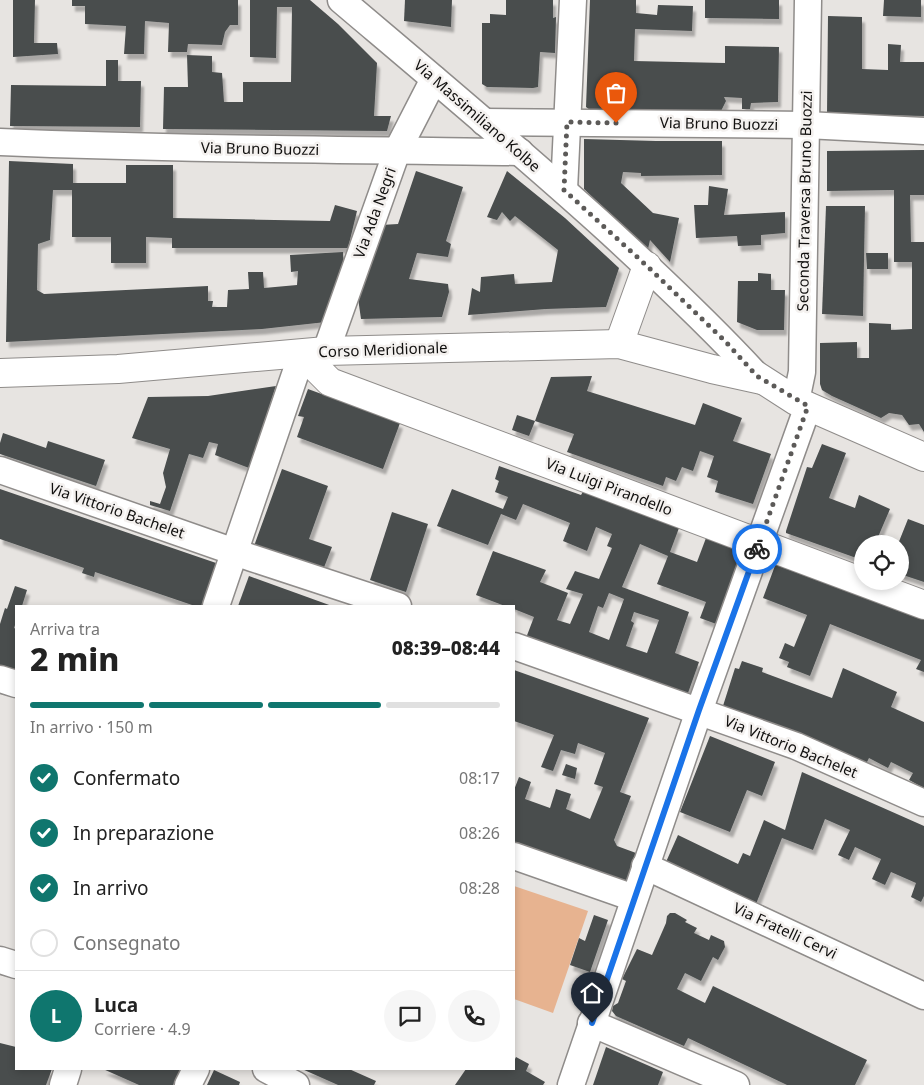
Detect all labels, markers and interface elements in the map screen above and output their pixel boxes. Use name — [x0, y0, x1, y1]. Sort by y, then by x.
street label: Via Massimiliano Kolbe — [410, 55, 545, 176]
pin — [595, 72, 637, 123]
icon: bag — [602, 79, 630, 107]
street label: Seconda Traversa Bruno Buozzi — [792, 90, 816, 312]
street label: Via Bruno Buozzi — [660, 112, 778, 134]
street label: Via Bruno Buozzi — [201, 137, 319, 159]
street label: Via Ada Negri — [348, 164, 400, 261]
street label: Corso Meridionale — [318, 337, 448, 361]
street label: Via Luigi Pirandello — [543, 453, 676, 519]
street label: Via Vittorio Bachelet — [47, 478, 188, 543]
courier — [732, 524, 782, 574]
icon: bike — [743, 535, 771, 563]
map controls — [854, 535, 909, 590]
button: locate — [854, 535, 909, 590]
text: Arriva tra — [30, 618, 100, 640]
text: 08:39–08:44 — [392, 635, 500, 661]
text: 2 min — [30, 637, 119, 680]
street label: Via Vittorio Bachelet — [722, 710, 861, 782]
text: In arrivo · 150 m — [30, 716, 153, 738]
icon: check — [30, 764, 58, 792]
text: Confermato — [73, 765, 180, 791]
text: 08:17 — [459, 767, 500, 789]
icon: check — [30, 819, 58, 847]
text: In preparazione — [73, 820, 214, 846]
text: 08:26 — [459, 822, 500, 844]
icon: check — [30, 874, 58, 902]
text: In arrivo — [73, 875, 149, 901]
text: 08:28 — [459, 877, 500, 899]
street label: Via Fratelli Cervi — [730, 897, 841, 963]
text: Consegnato — [73, 930, 181, 956]
pin — [571, 972, 613, 1023]
icon: home — [578, 979, 606, 1007]
button: chat — [384, 990, 436, 1042]
button: phone — [448, 990, 500, 1042]
text: Luca — [94, 992, 138, 1018]
text: L — [51, 1003, 61, 1029]
text: Corriere · 4.9 — [94, 1018, 191, 1040]

